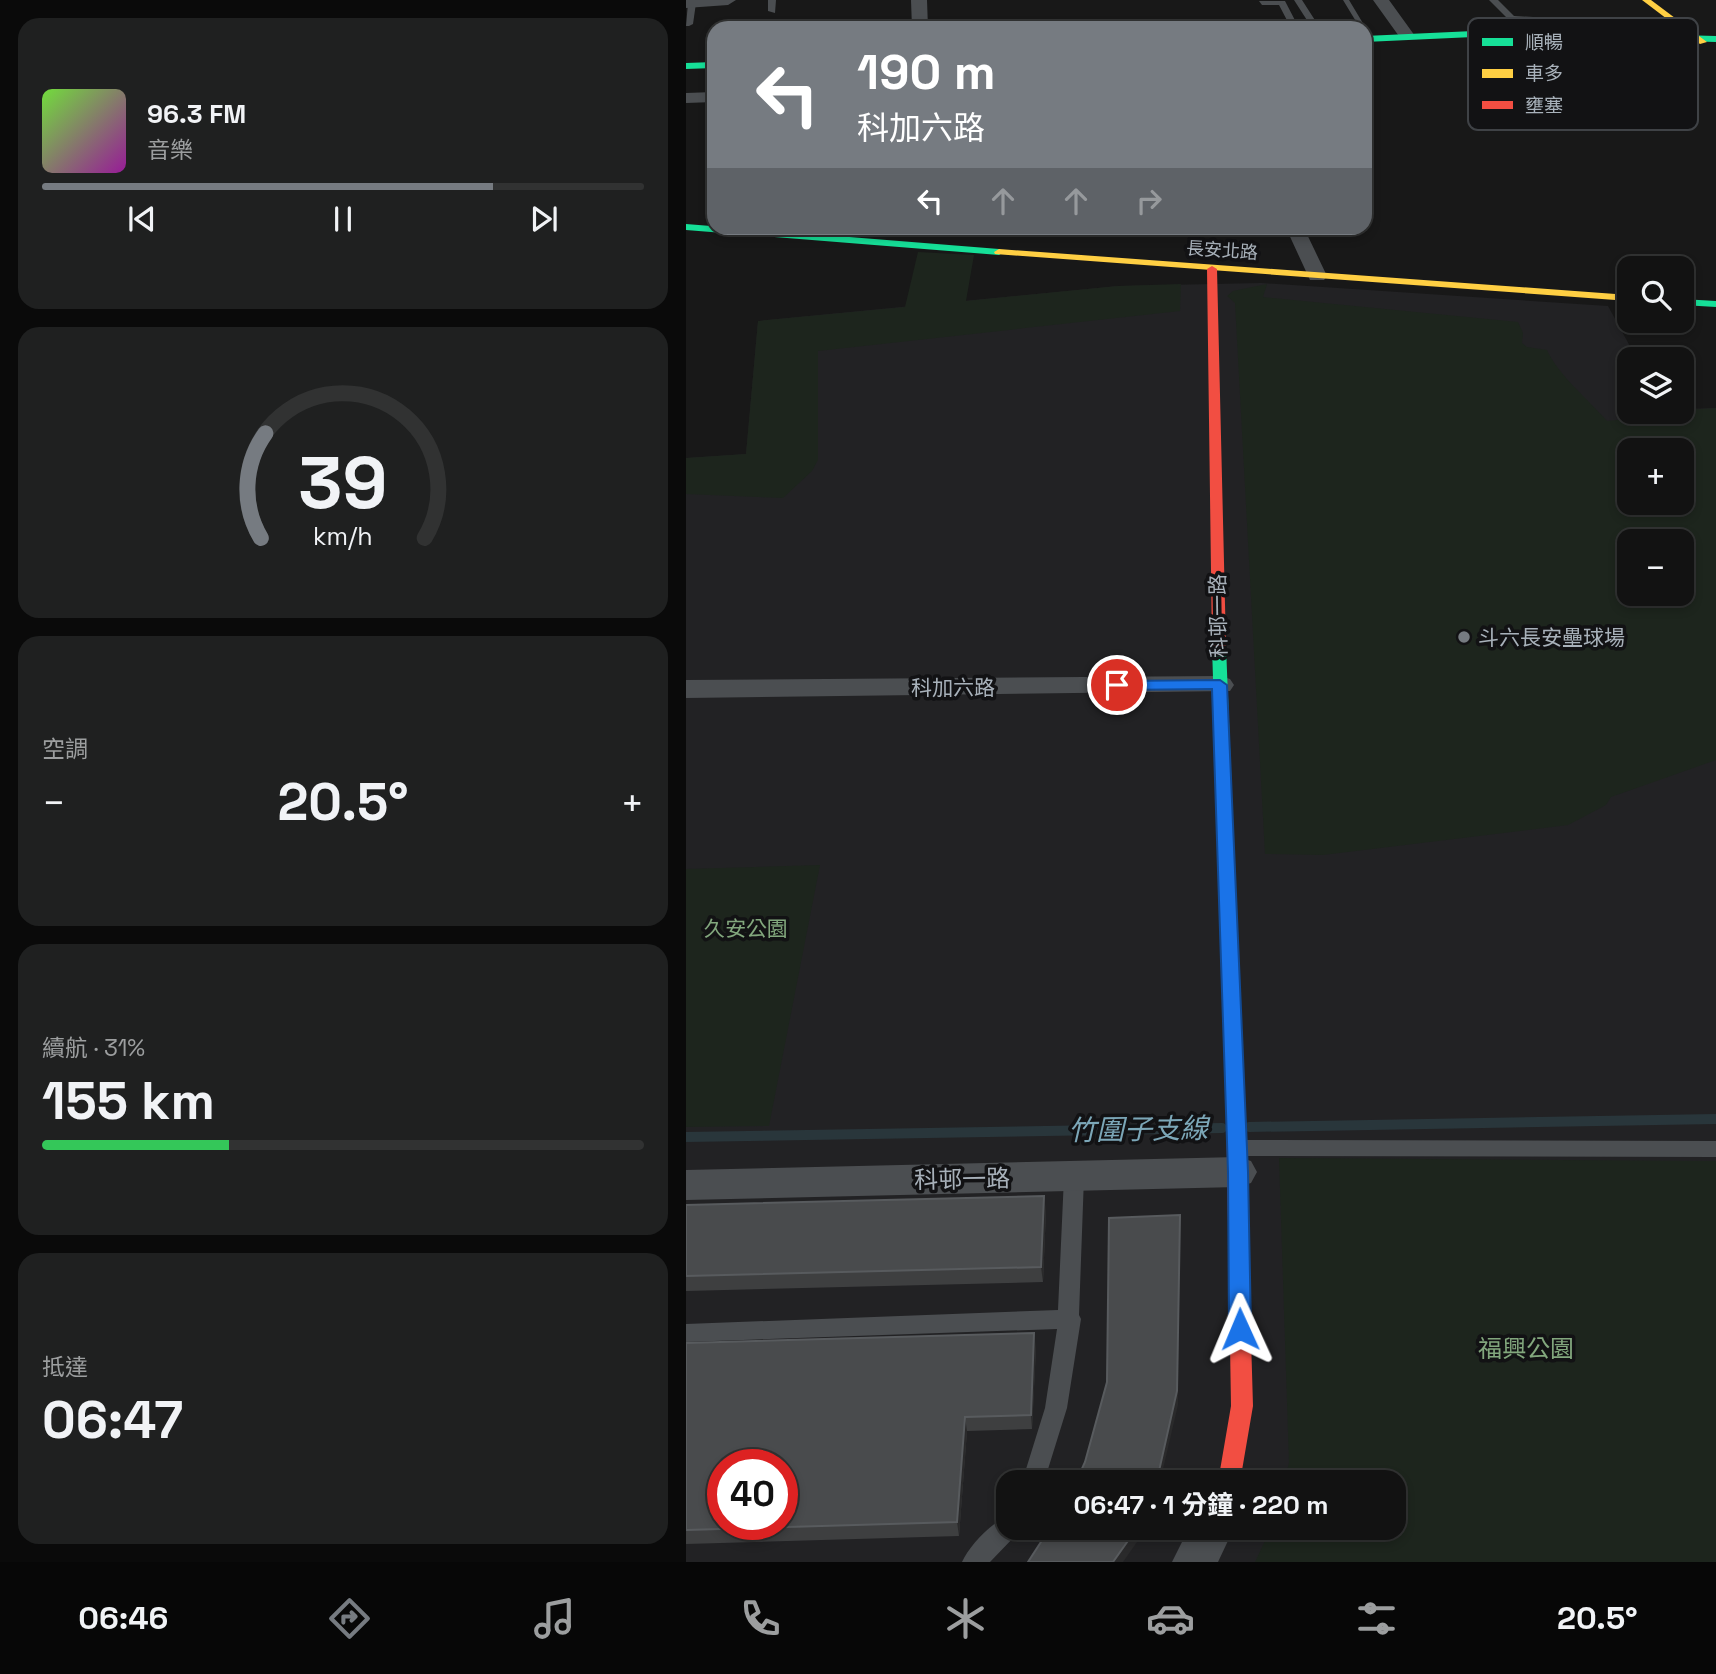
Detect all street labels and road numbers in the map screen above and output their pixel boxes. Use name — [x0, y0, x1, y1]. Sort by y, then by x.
street label: 長安北路 — [1185, 236, 1259, 264]
street label: 科邨一路 — [1204, 574, 1232, 658]
street label: 科加六路 — [911, 674, 995, 701]
street label: 科邨一路 — [914, 1163, 1010, 1195]

